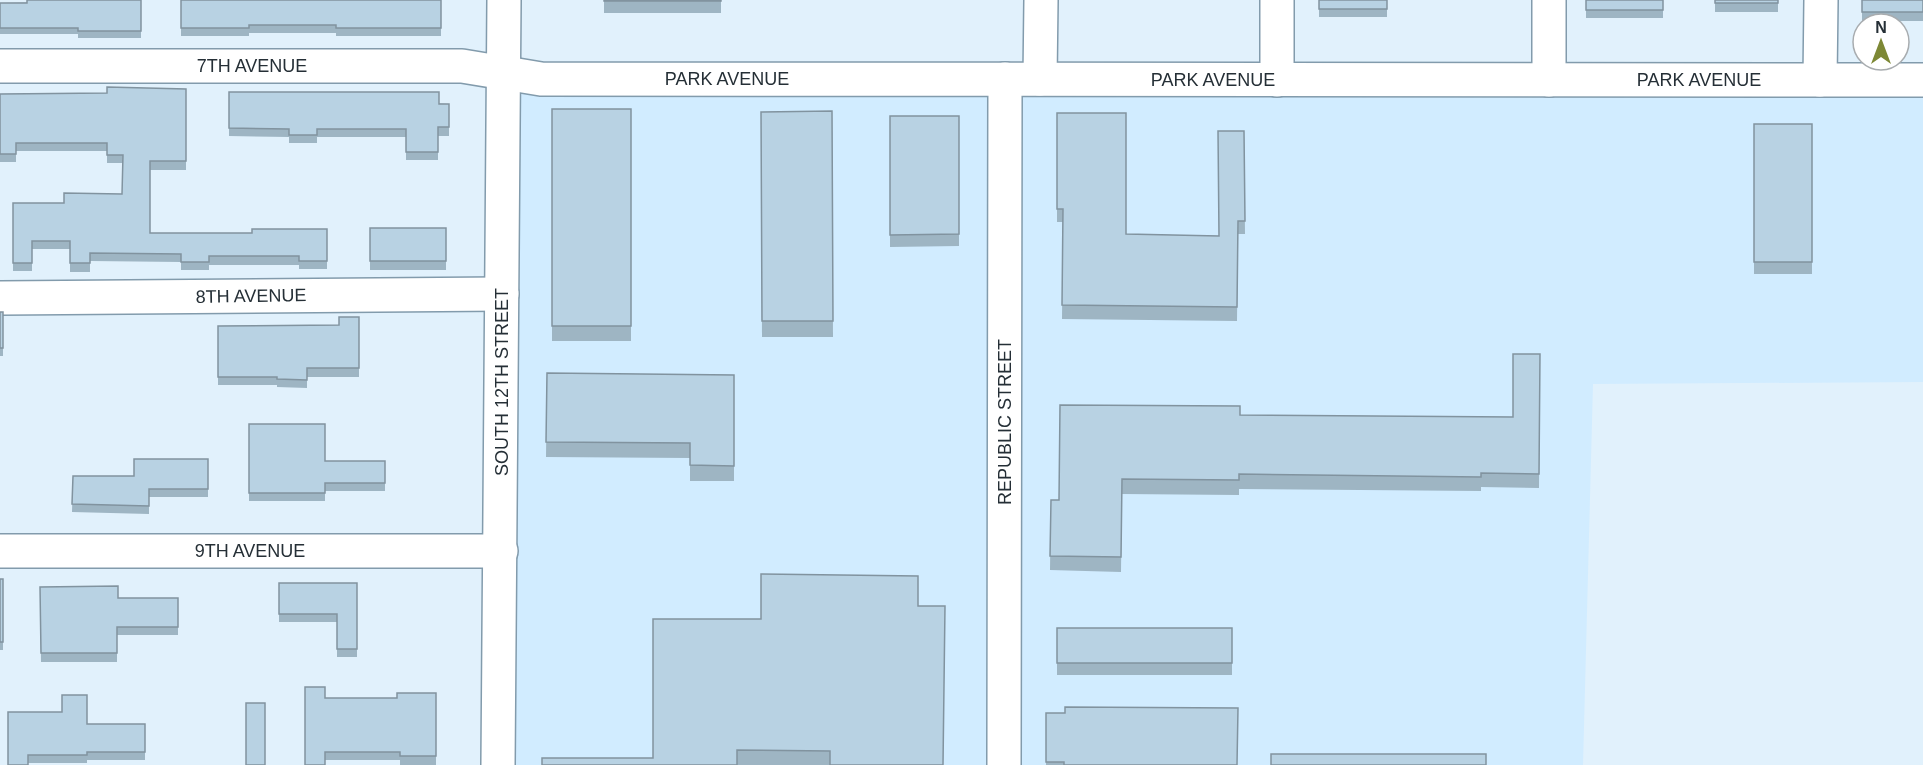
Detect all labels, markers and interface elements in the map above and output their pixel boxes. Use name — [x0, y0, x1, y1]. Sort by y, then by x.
north arrow — [1851, 12, 1911, 72]
text: N — [1875, 19, 1887, 36]
street label: 7TH AVENUE — [197, 56, 307, 76]
street label: PARK AVENUE — [665, 69, 789, 89]
street label: PARK AVENUE — [1151, 70, 1275, 90]
street label: PARK AVENUE — [1637, 70, 1761, 90]
street label: 8TH AVENUE — [195, 285, 307, 307]
street label: SOUTH 12TH STREET — [492, 288, 512, 476]
street label: REPUBLIC STREET — [995, 339, 1015, 505]
street label: 9TH AVENUE — [195, 541, 305, 561]

